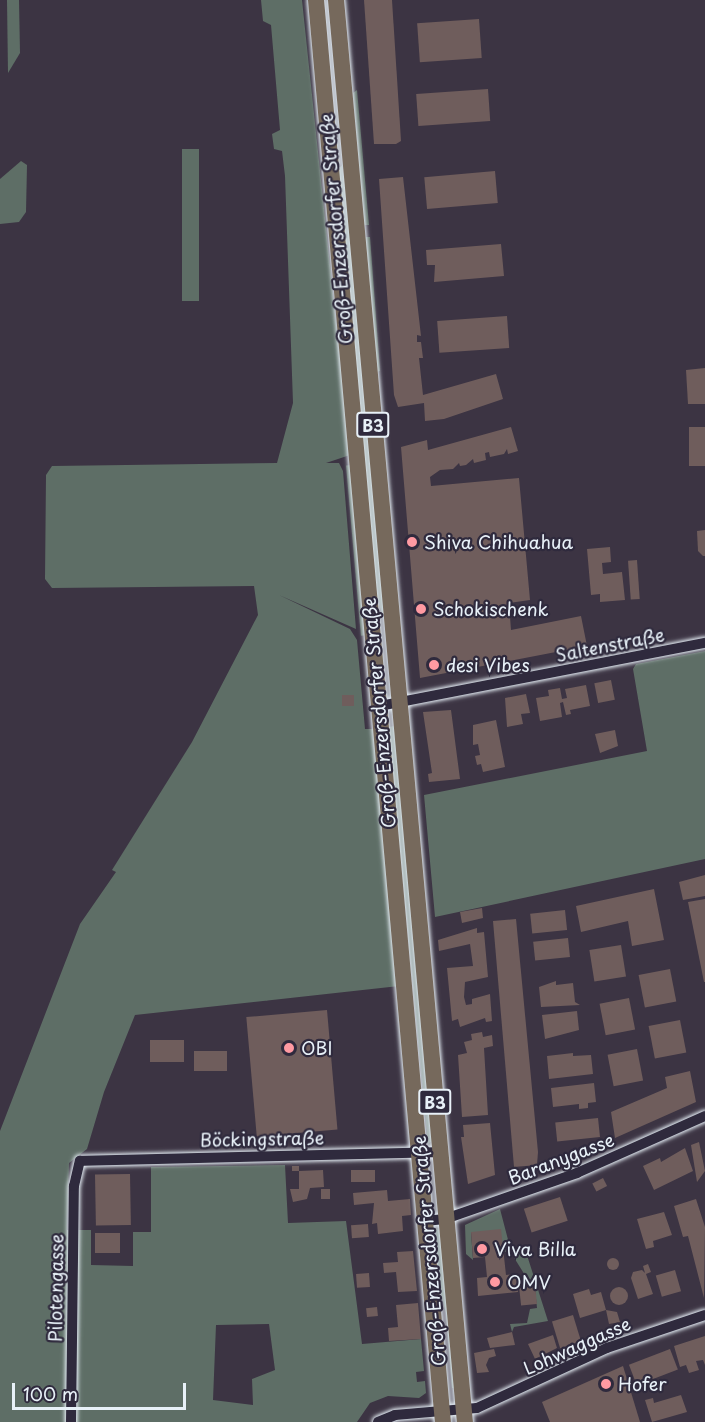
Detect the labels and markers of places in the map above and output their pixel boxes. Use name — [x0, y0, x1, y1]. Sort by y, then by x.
place label: Shiva Chihuahua — [424, 531, 572, 553]
marker: Shiva Chihuahua — [405, 535, 419, 549]
place label: Schokischenk — [433, 598, 549, 620]
marker: Schokischenk — [414, 602, 428, 616]
place label: desi Vibes — [446, 654, 530, 676]
marker: desi Vibes — [427, 658, 441, 672]
place label: OBI — [301, 1037, 332, 1059]
marker: OBI — [282, 1041, 296, 1055]
place label: Viva Billa — [494, 1238, 576, 1260]
marker: Viva Billa — [475, 1242, 489, 1256]
place label: OMV — [507, 1271, 551, 1293]
marker: OMV — [488, 1275, 502, 1289]
place label: Hofer — [618, 1373, 667, 1395]
marker: Hofer — [599, 1377, 613, 1391]

